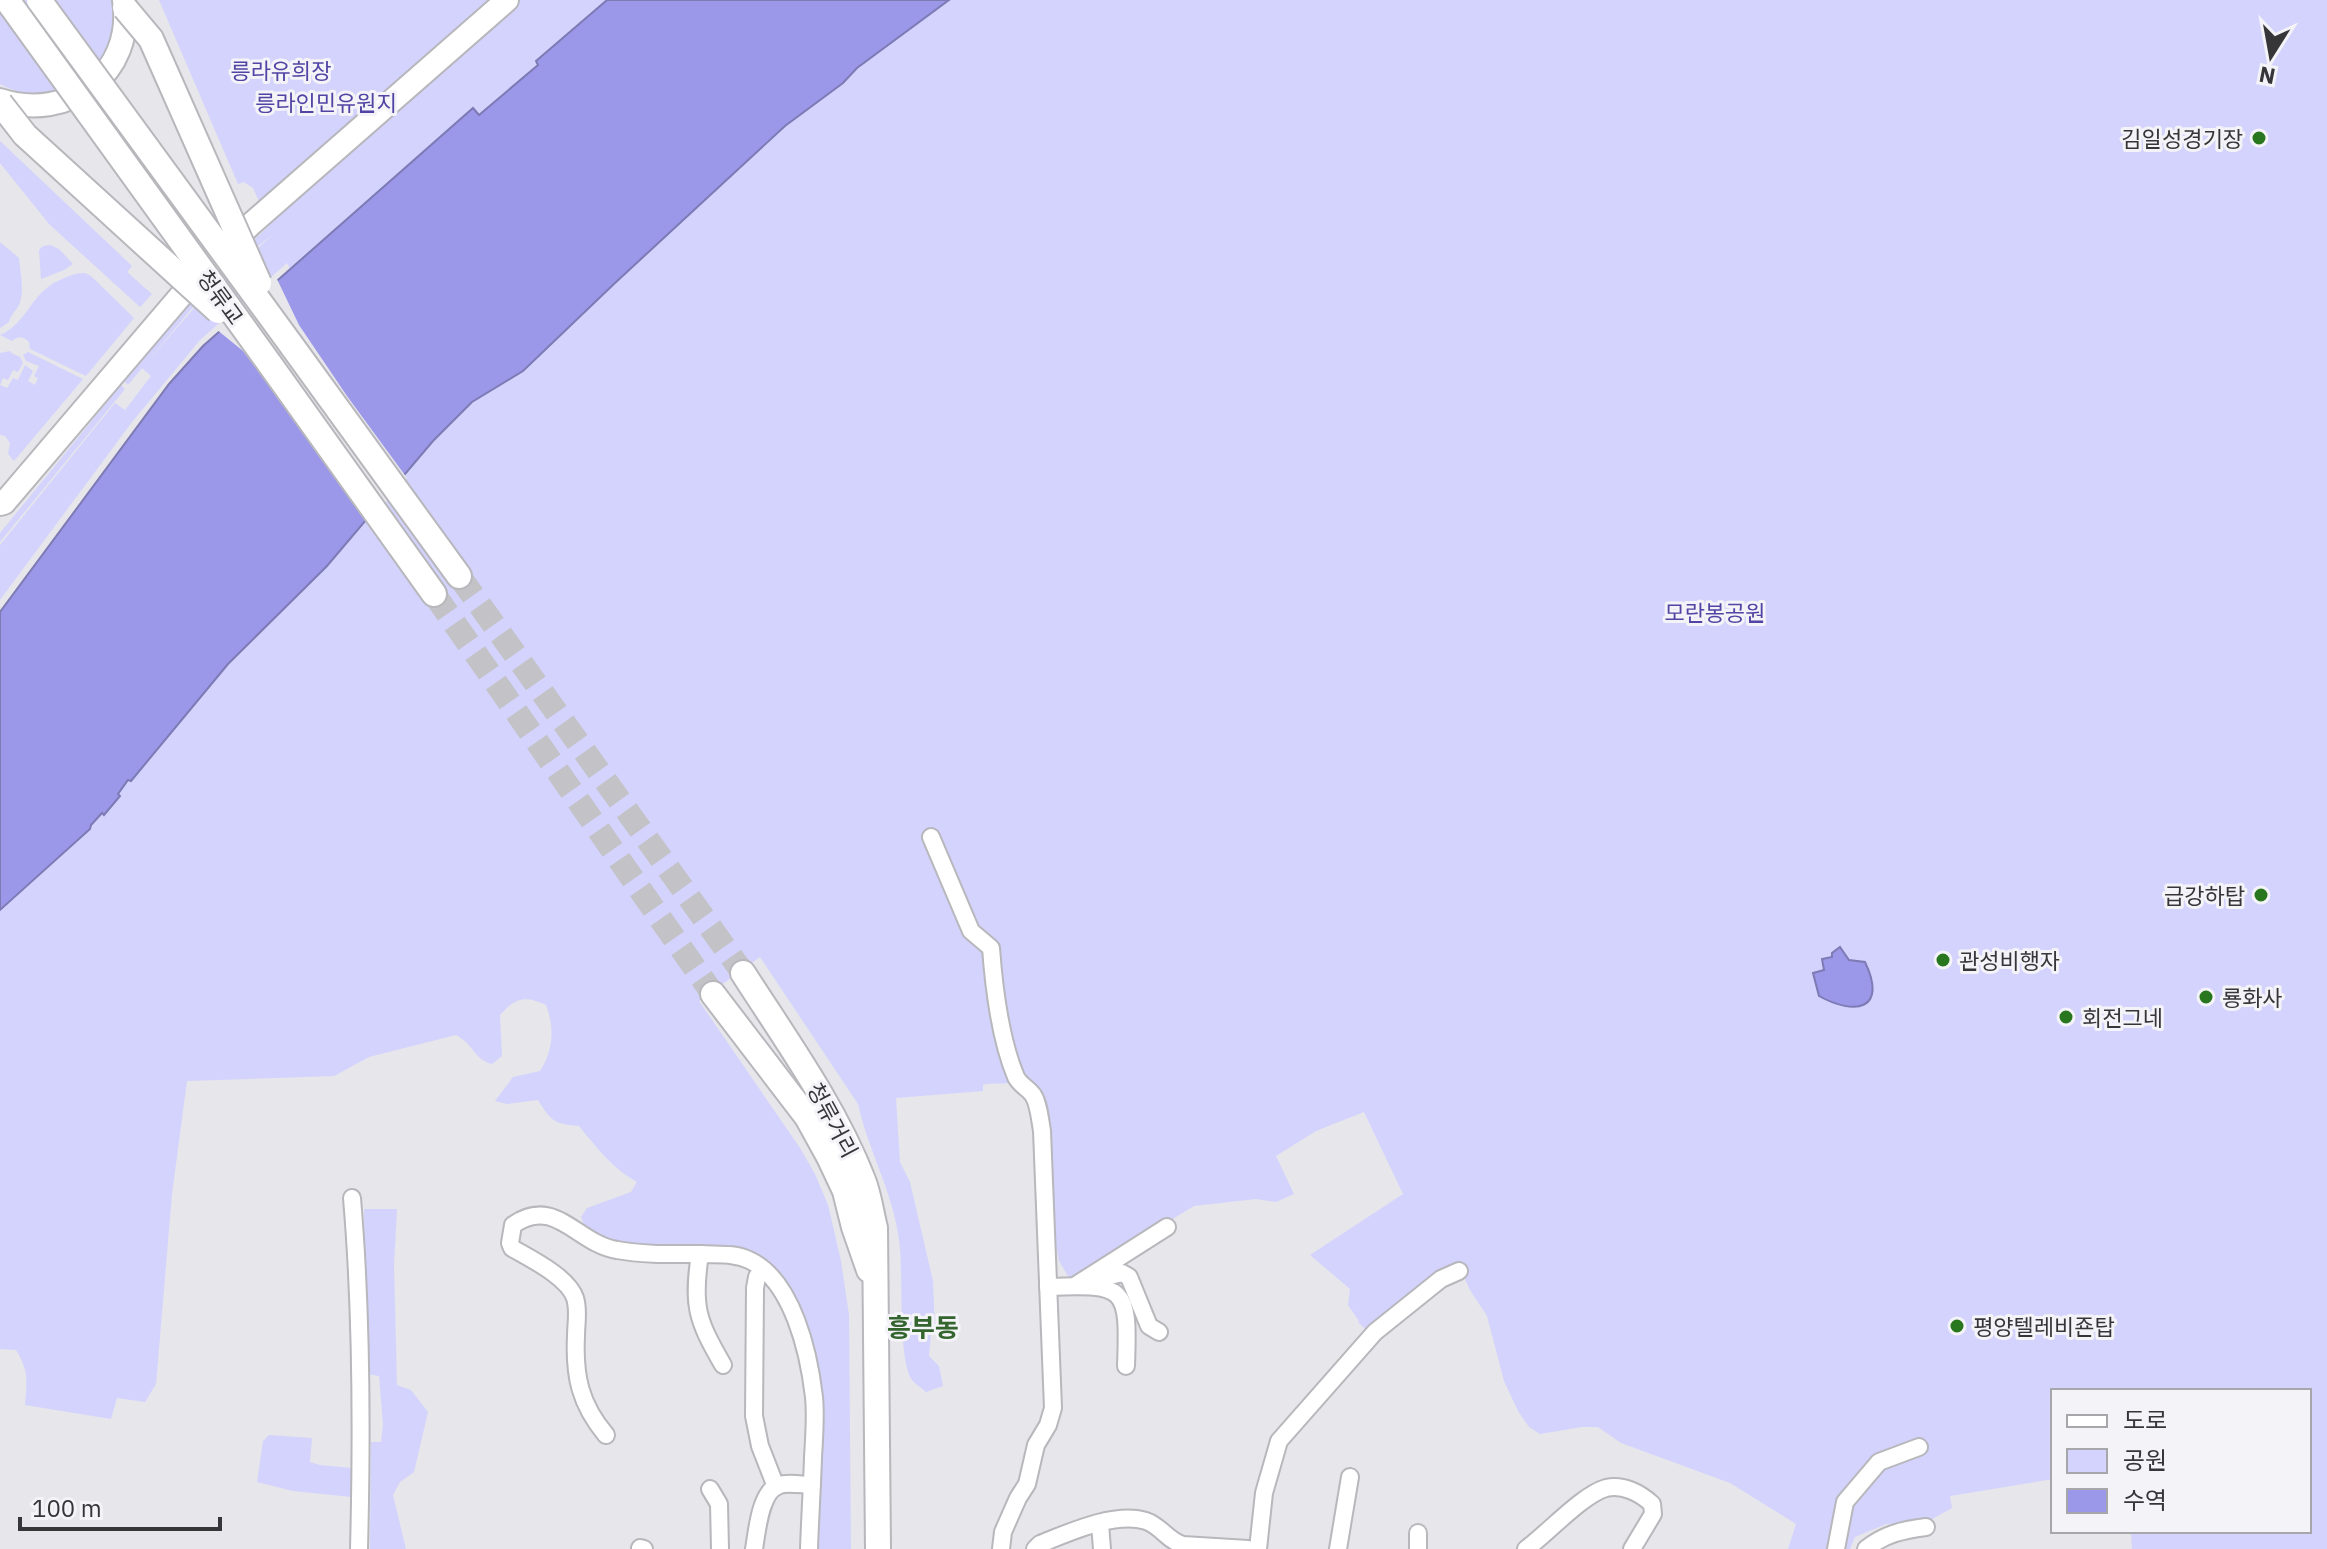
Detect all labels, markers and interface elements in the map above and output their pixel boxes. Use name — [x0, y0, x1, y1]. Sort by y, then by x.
north arrow — [2231, 16, 2311, 96]
park label: 릉라유희장 — [230, 56, 332, 85]
text: N — [2256, 60, 2278, 92]
park label: 릉라인민유원지 — [255, 88, 397, 117]
place label: 김일성경기장 — [2122, 124, 2243, 153]
marker: 김일성경기장 — [2250, 129, 2268, 147]
street label: 청류교 — [191, 264, 251, 330]
park label: 모란봉공원 — [1664, 598, 1766, 627]
place label: 급강하탑 — [2164, 881, 2245, 910]
marker: 급강하탑 — [2252, 886, 2270, 904]
place label: 관성비행자 — [1959, 946, 2060, 975]
marker: 관성비행자 — [1934, 951, 1952, 969]
place label: 룡화사 — [2222, 983, 2283, 1012]
marker: 룡화사 — [2197, 988, 2215, 1006]
place label: 회전그네 — [2082, 1003, 2163, 1032]
marker: 회전그네 — [2057, 1008, 2075, 1026]
street label: 청류거리 — [801, 1077, 865, 1163]
district label: 흥부동 — [887, 1310, 959, 1344]
place label: 평양텔레비죤탑 — [1973, 1312, 2115, 1341]
marker: 평양텔레비죤탑 — [1948, 1317, 1966, 1335]
legend — [2051, 1389, 2311, 1533]
text: 도로 — [2123, 1404, 2167, 1436]
text: 공원 — [2123, 1444, 2167, 1476]
scale bar — [20, 1481, 220, 1531]
text: 수역 — [2123, 1484, 2167, 1516]
text: 100 m — [32, 1492, 102, 1524]

